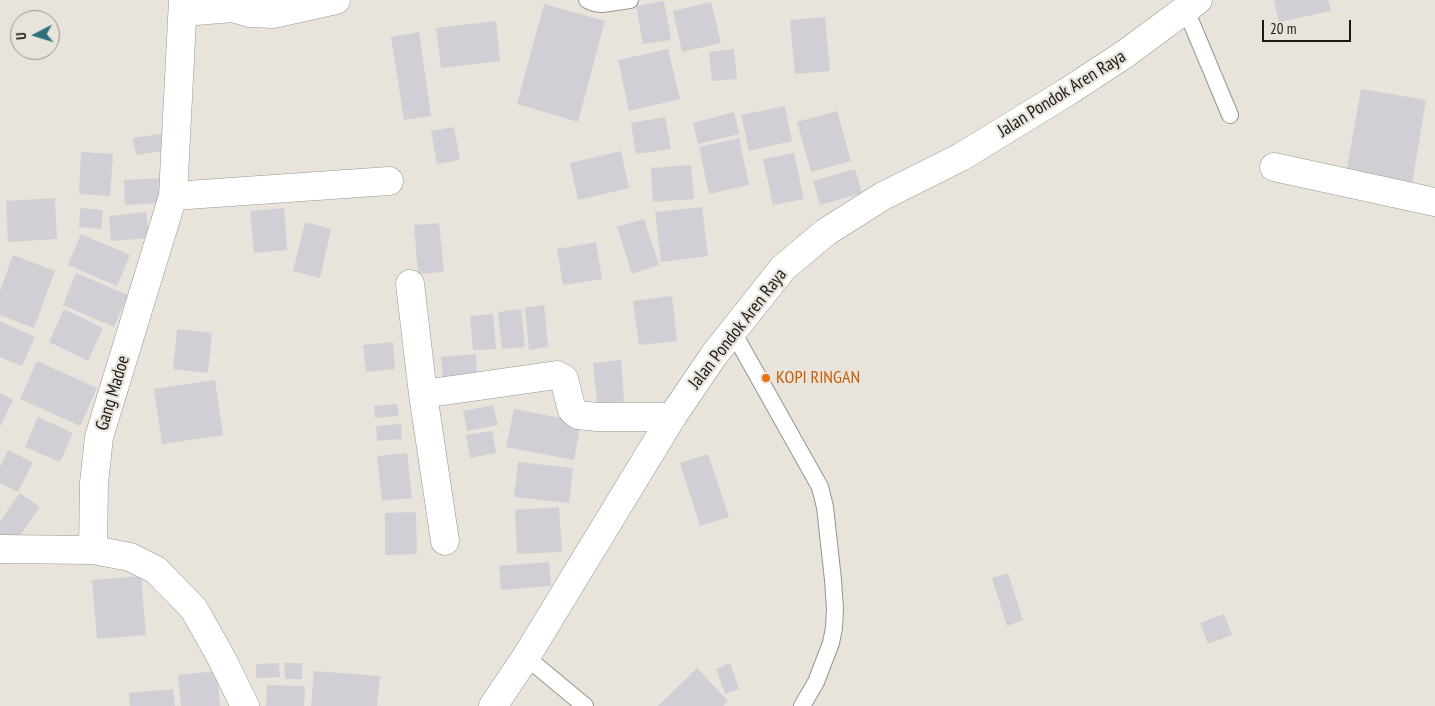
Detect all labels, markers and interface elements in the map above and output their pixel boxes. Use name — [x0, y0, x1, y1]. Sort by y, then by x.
north arrow — [10, 10, 60, 60]
scale bar — [1265, 10, 1354, 42]
text: 20 m — [1270, 19, 1296, 38]
text: U — [12, 32, 30, 41]
street label: Jalan Pondok Aren Raya — [994, 46, 1130, 142]
street label: Jalan Pondok Aren Raya — [684, 265, 792, 393]
street label: Gang Madoe — [91, 353, 135, 433]
place label: KOPI RINGAN — [776, 367, 860, 389]
marker: KOPI RINGAN — [760, 372, 772, 384]

